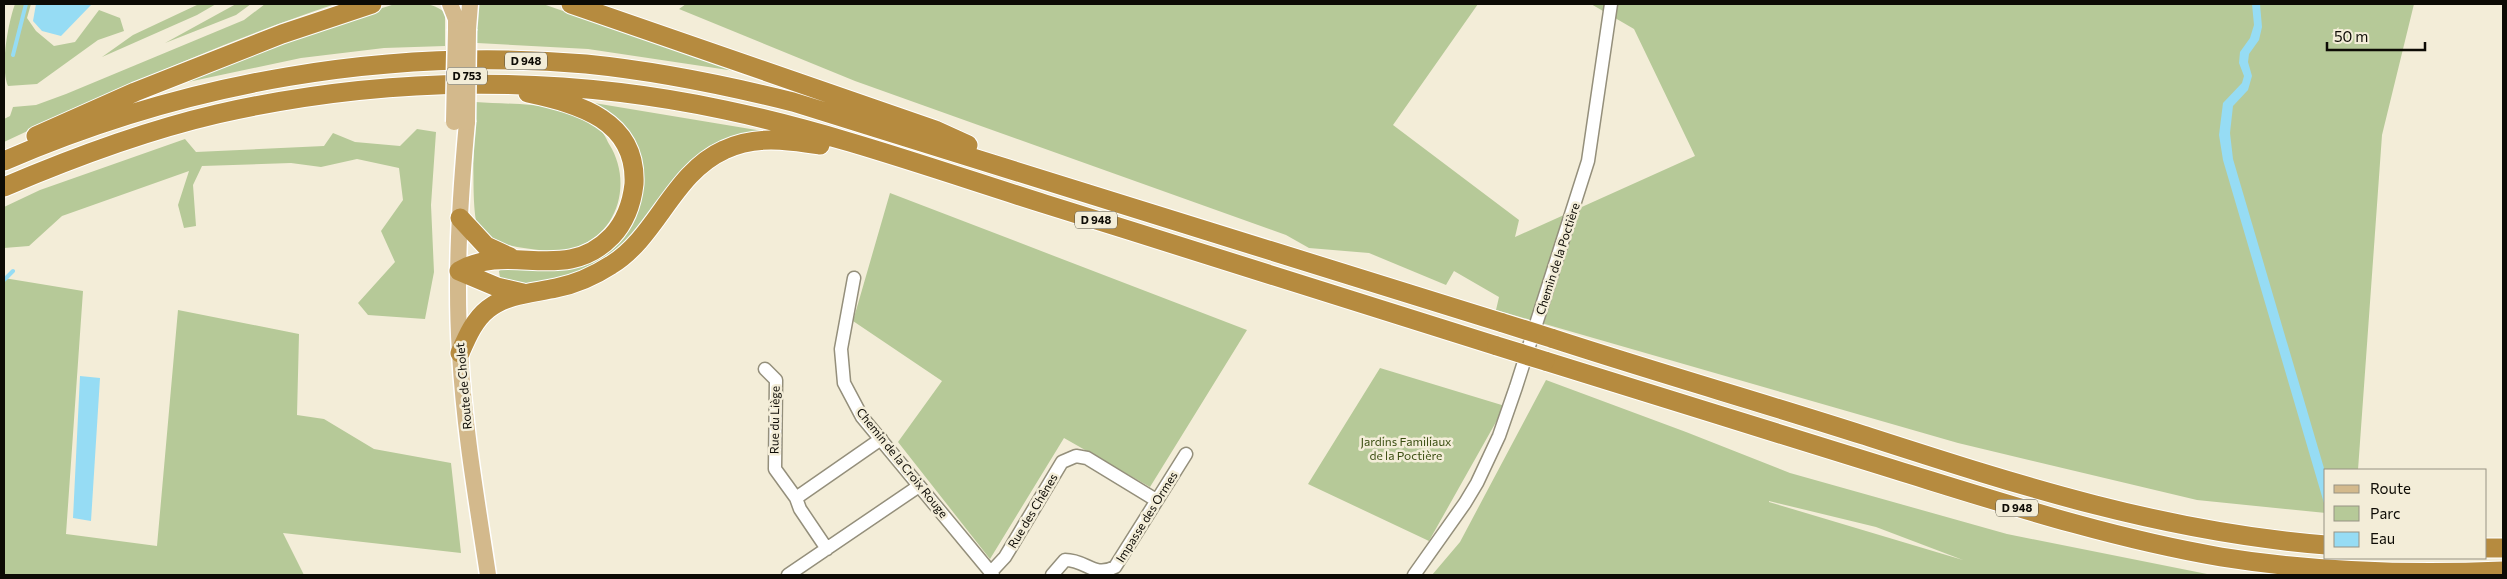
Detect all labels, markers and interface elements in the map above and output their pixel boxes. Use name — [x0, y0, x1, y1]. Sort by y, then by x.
scale bar — [2327, 20, 2424, 52]
text: 50 m — [2334, 27, 2368, 45]
road number: D 948 — [505, 52, 547, 70]
road number: D 753 — [447, 68, 487, 84]
street label: Chemin de la Poctière — [1532, 201, 1582, 316]
road number: D 948 — [1075, 212, 1117, 228]
street label: Route de Cholet — [452, 342, 474, 430]
street label: Rue du Liège — [766, 386, 782, 454]
street label: Chemin de la Croix Rouge — [854, 405, 951, 520]
park label: Jardins Familiaux de la Poctière — [1361, 434, 1452, 462]
street label: Impasse des Ormes — [1112, 468, 1180, 565]
legend — [2324, 469, 2487, 559]
street label: Rue des Chênes — [1004, 471, 1060, 550]
text: Route — [2370, 479, 2411, 497]
road number: D 948 — [1996, 499, 2038, 516]
text: Parc — [2370, 504, 2400, 522]
text: Eau — [2370, 529, 2395, 547]

